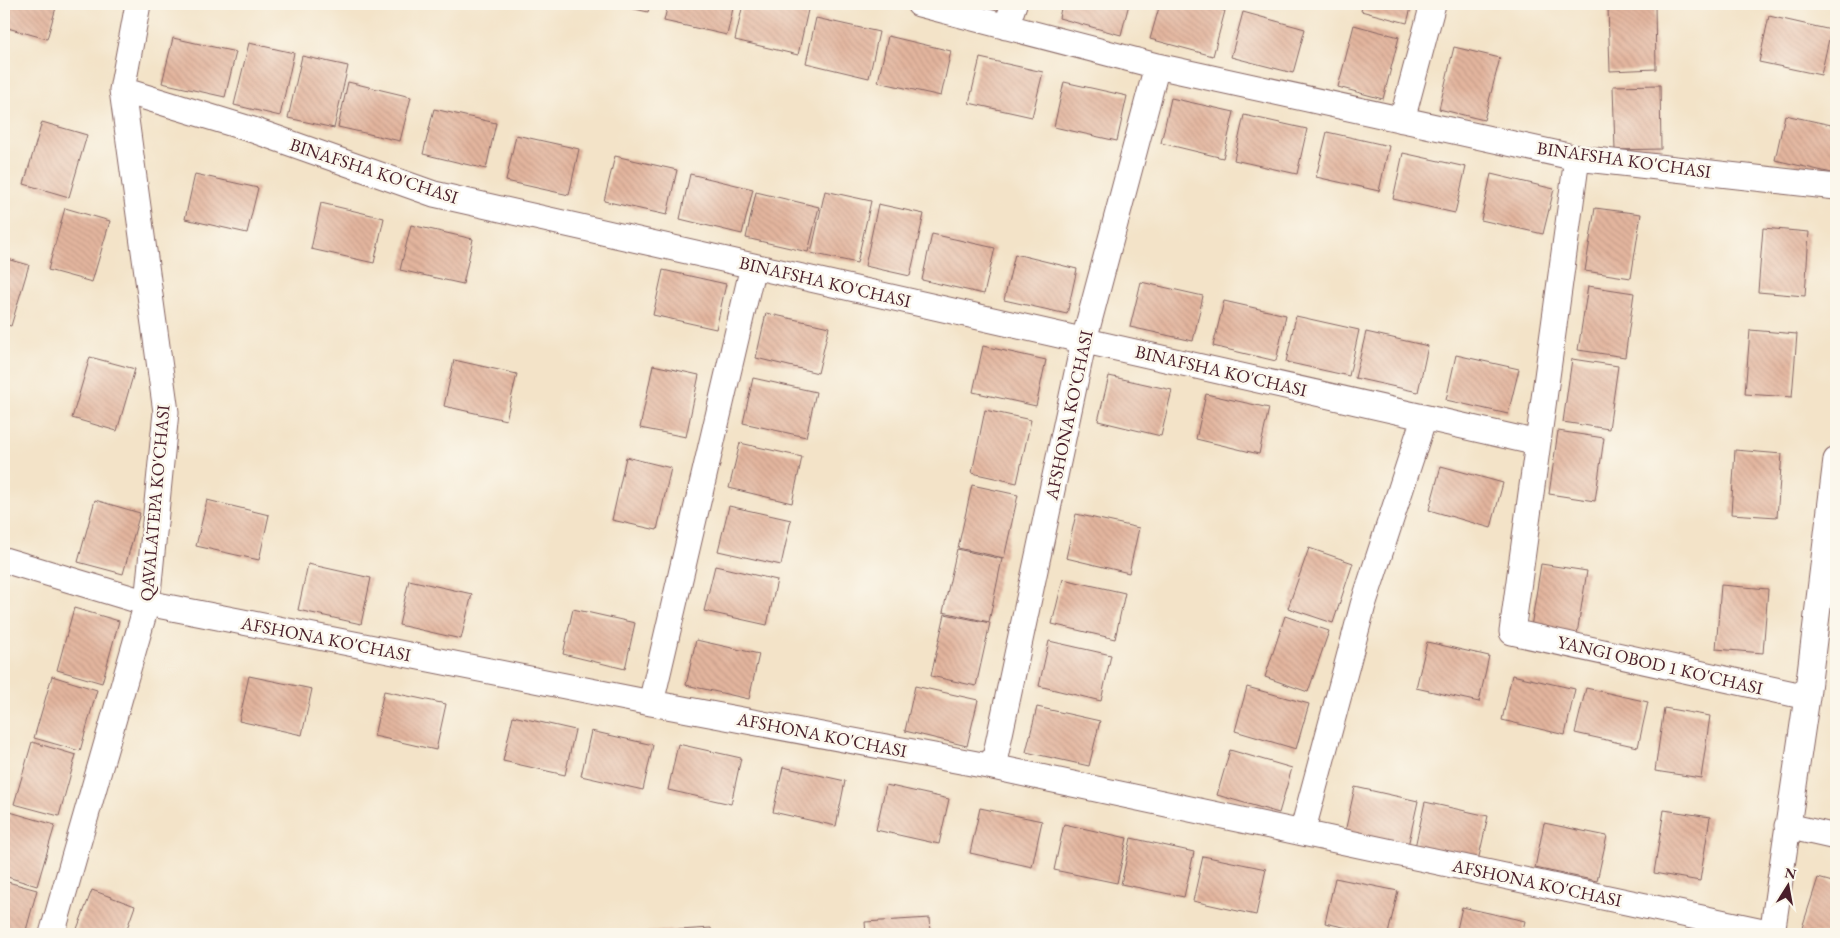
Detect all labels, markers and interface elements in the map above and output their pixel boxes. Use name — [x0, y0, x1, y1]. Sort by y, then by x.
street label: BINAFSHA KO'CHASI — [287, 132, 461, 209]
street label: BINAFSHA KO'CHASI — [1536, 136, 1713, 183]
street label: BINAFSHA KO'CHASI — [737, 251, 913, 312]
street label: AFSHONA KO'CHASI — [1039, 328, 1098, 503]
street label: BINAFSHA KO'CHASI — [1133, 340, 1309, 401]
street label: QAVALATEPA KO'CHASI — [134, 404, 175, 602]
street label: AFSHONA KO'CHASI — [238, 611, 413, 666]
street label: YANGI OBOD 1 KO'CHASI — [1555, 630, 1765, 699]
street label: AFSHONA KO'CHASI — [734, 707, 909, 762]
street label: AFSHONA KO'CHASI — [1449, 853, 1624, 912]
north arrow — [1762, 860, 1812, 910]
text: N — [1783, 863, 1798, 883]

